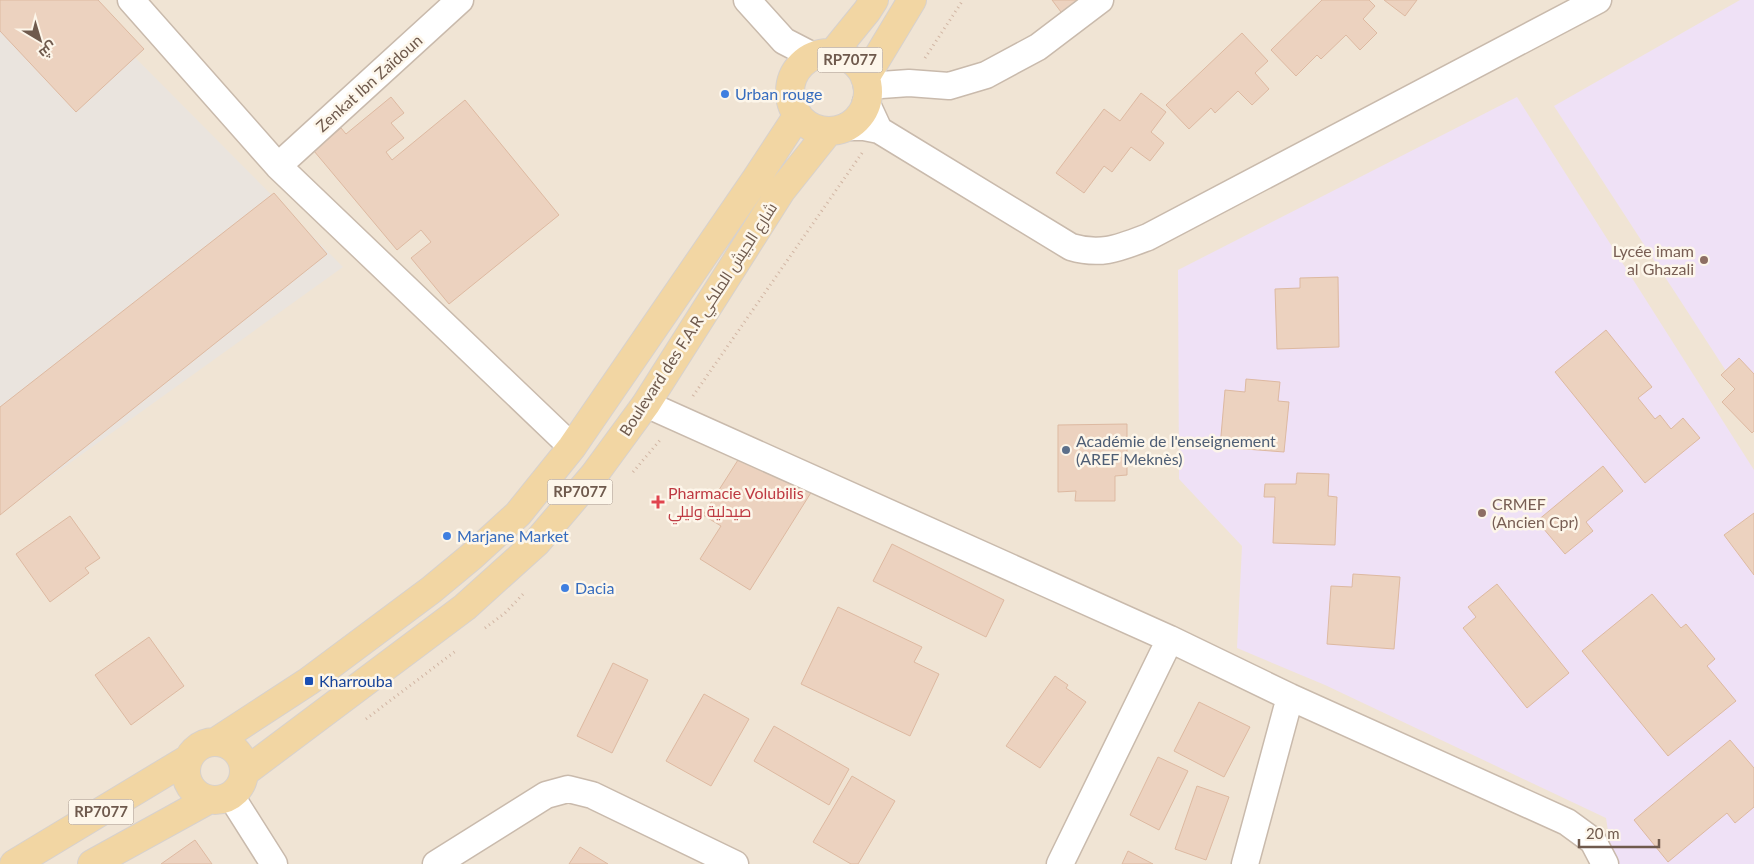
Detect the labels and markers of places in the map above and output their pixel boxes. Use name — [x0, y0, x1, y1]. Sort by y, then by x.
place label: Urban rouge — [735, 84, 822, 103]
marker: Urban rouge — [719, 88, 731, 100]
place label: Lycée imam al Ghazali — [1613, 241, 1694, 278]
marker: Lycée imam al Ghazali — [1698, 254, 1710, 266]
place label: Académie de l'enseignement (AREF Meknès) — [1076, 431, 1276, 468]
marker: Académie de l'enseignement (AREF Meknès) — [1060, 444, 1072, 456]
place label: Pharmacie Volubilis صيدلية وليلي — [668, 483, 804, 525]
place label: CRMEF (Ancien Cpr) — [1492, 494, 1578, 531]
marker: Pharmacie Volubilis صيدلية وليلي — [652, 496, 664, 508]
marker: CRMEF (Ancien Cpr) — [1476, 507, 1488, 519]
place label: Marjane Market — [457, 526, 569, 545]
marker: Marjane Market — [441, 530, 453, 542]
place label: Dacia — [575, 578, 614, 597]
marker: Dacia — [559, 582, 571, 594]
place label: Kharrouba — [319, 671, 393, 690]
marker: Kharrouba — [303, 675, 315, 687]

